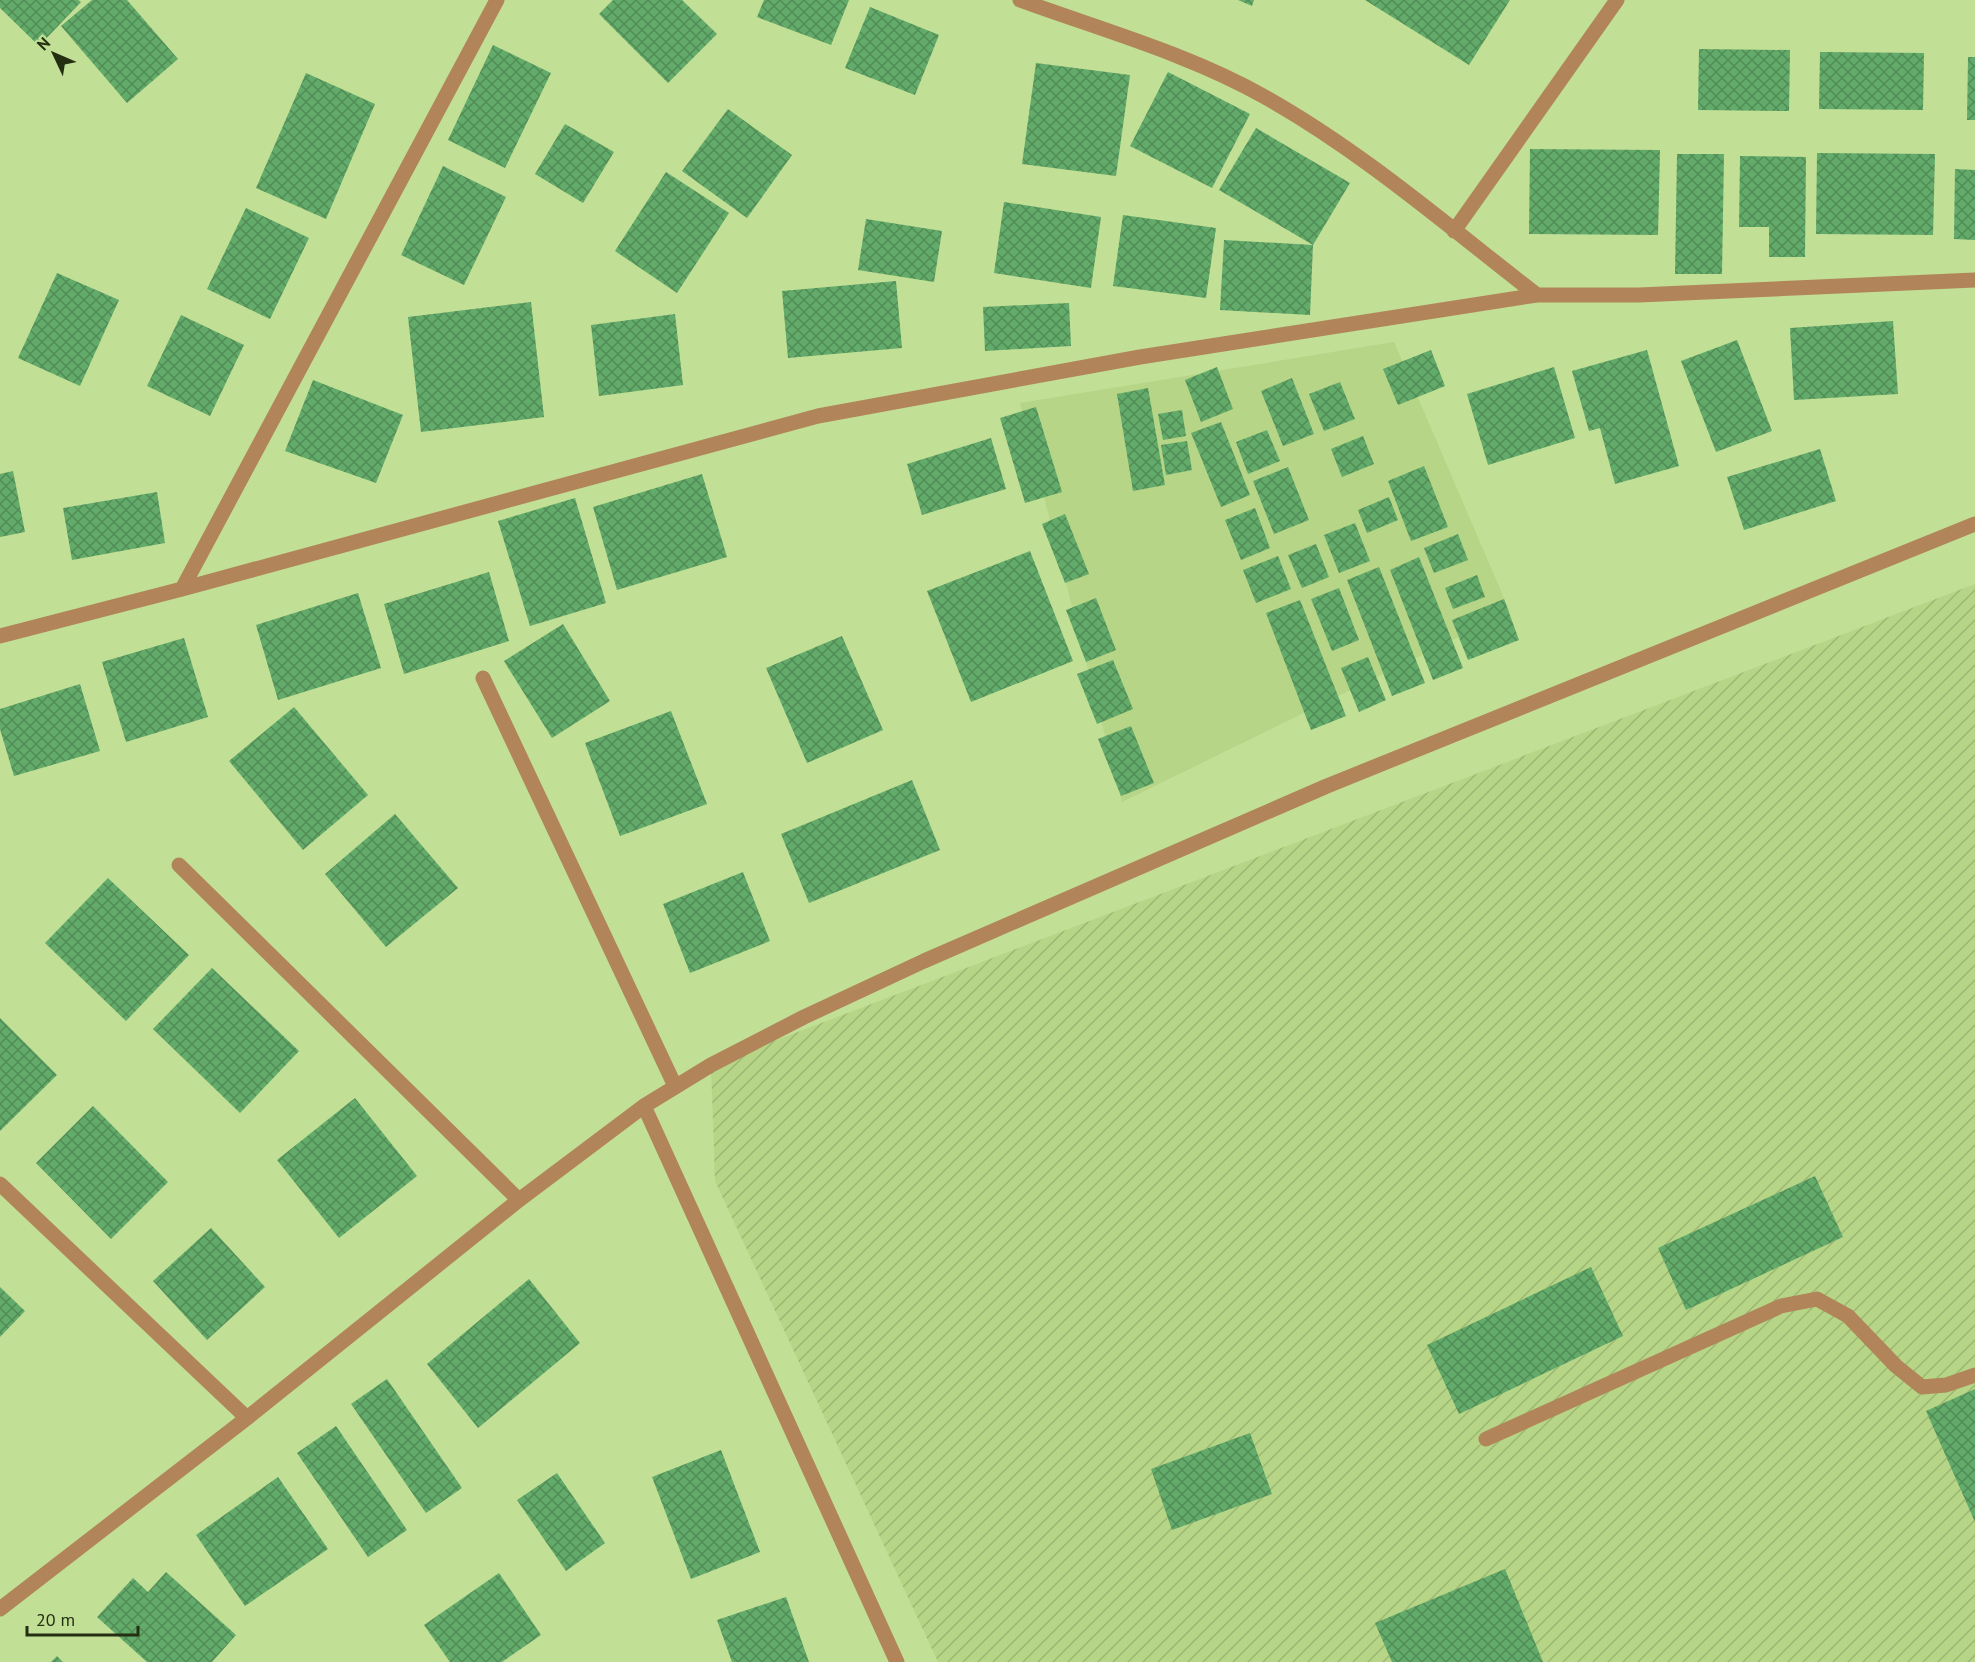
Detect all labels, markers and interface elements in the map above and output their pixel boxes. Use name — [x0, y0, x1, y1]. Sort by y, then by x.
north arrow — [24, 24, 84, 84]
text: N — [32, 33, 54, 54]
scale bar — [27, 1599, 138, 1637]
text: 20 m — [36, 1608, 75, 1631]

